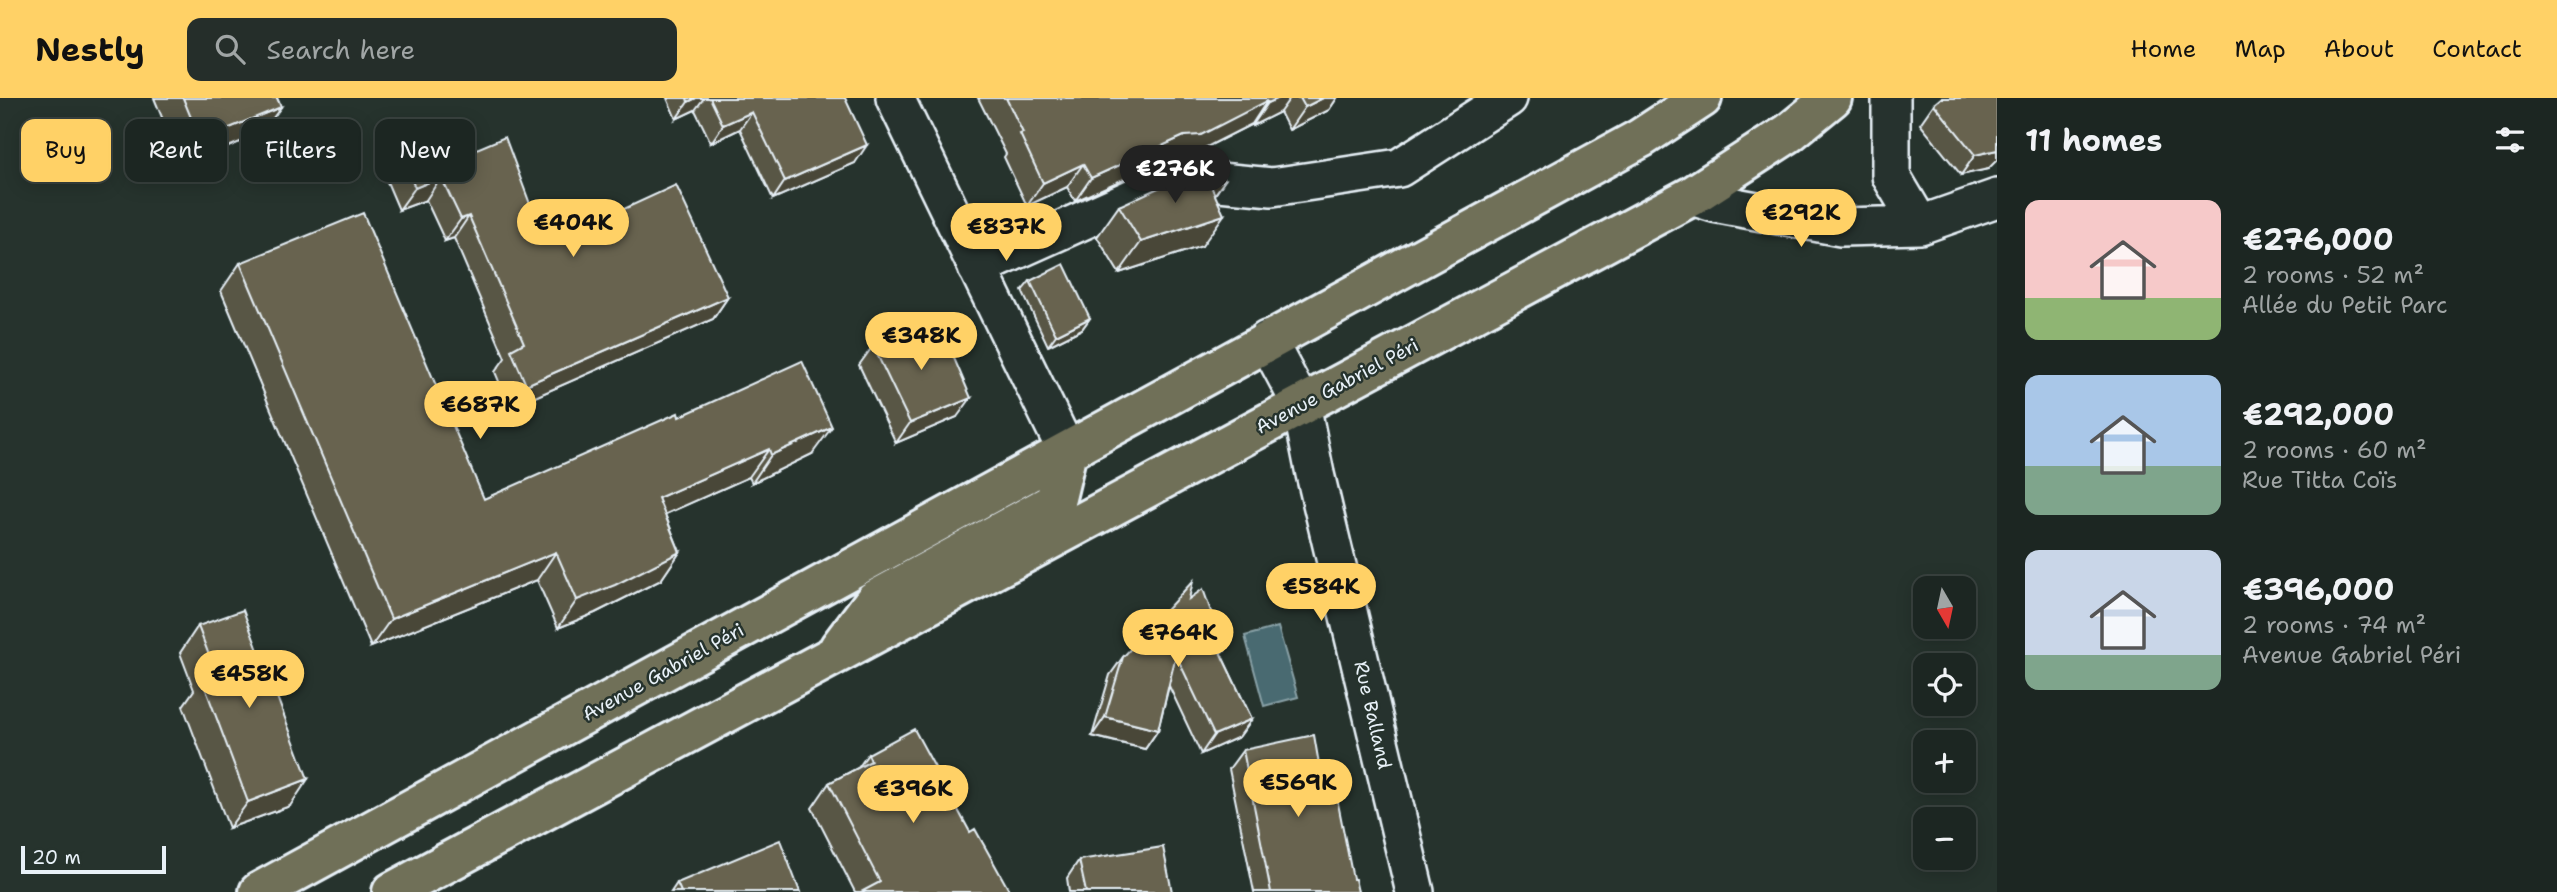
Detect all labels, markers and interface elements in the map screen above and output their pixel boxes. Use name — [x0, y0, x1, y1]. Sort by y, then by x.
search box — [187, 18, 677, 81]
text: Nestly — [35, 27, 145, 72]
icon: search — [211, 30, 249, 68]
text: Search here — [267, 32, 415, 67]
text: Home — [2130, 33, 2196, 65]
text: Map — [2234, 33, 2286, 65]
text: About — [2324, 33, 2394, 65]
text: Contact — [2432, 33, 2522, 65]
chip: Buy — [21, 119, 111, 182]
chip: Rent — [125, 119, 227, 182]
chip: Filters — [241, 119, 361, 182]
chip: New — [375, 119, 475, 182]
text: 11 homes — [2025, 120, 2162, 161]
icon: filters — [2491, 121, 2529, 159]
pin: €276K — [1126, 146, 1224, 205]
text: €276K — [1136, 153, 1214, 183]
pin: €292K — [1752, 190, 1850, 249]
text: €292K — [1762, 197, 1840, 227]
pin: €404K — [524, 200, 622, 259]
pin: €837K — [957, 204, 1055, 263]
text: €404K — [533, 207, 613, 237]
text: €837K — [967, 211, 1045, 241]
text: €276,000 — [2242, 219, 2394, 260]
icon: home — [2081, 228, 2165, 312]
text: 2 rooms · 52 m² — [2242, 260, 2424, 290]
text: Allée du Petit Parc — [2242, 290, 2447, 320]
pin: €348K — [872, 313, 970, 372]
text: €348K — [881, 320, 961, 350]
street label: Avenue Gabriel Péri — [1251, 332, 1423, 440]
pin: €687K — [431, 382, 529, 441]
text: €687K — [440, 389, 520, 419]
text: €292,000 — [2242, 394, 2394, 435]
icon: home — [2081, 403, 2165, 487]
text: 2 rooms · 60 m² — [2242, 435, 2427, 465]
text: Rue Titta Coïs — [2242, 465, 2397, 495]
pin: €584K — [1272, 564, 1370, 623]
text: €396,000 — [2242, 569, 2395, 610]
text: €584K — [1282, 571, 1360, 601]
north arrow — [1913, 576, 1976, 639]
map controls — [1913, 576, 1976, 870]
icon: home — [2081, 578, 2165, 662]
pin: €764K — [1129, 610, 1227, 669]
text: 2 rooms · 74 m² — [2242, 610, 2426, 640]
street label: Avenue Gabriel Péri — [578, 617, 748, 727]
text: €764K — [1138, 617, 1218, 647]
text: Avenue Gabriel Péri — [2242, 640, 2461, 670]
pin: €458K — [200, 650, 298, 710]
button: locate — [1913, 653, 1976, 716]
text: €458K — [210, 658, 288, 688]
street label: Rue Balland — [1348, 658, 1398, 772]
button: + — [1913, 730, 1976, 793]
pin: €569K — [1249, 760, 1347, 819]
pin: €396K — [864, 766, 962, 825]
text: €569K — [1259, 767, 1337, 797]
text: €396K — [873, 773, 953, 803]
button: − — [1913, 807, 1976, 870]
scale bar — [21, 843, 166, 875]
text: 20 m — [32, 845, 81, 870]

